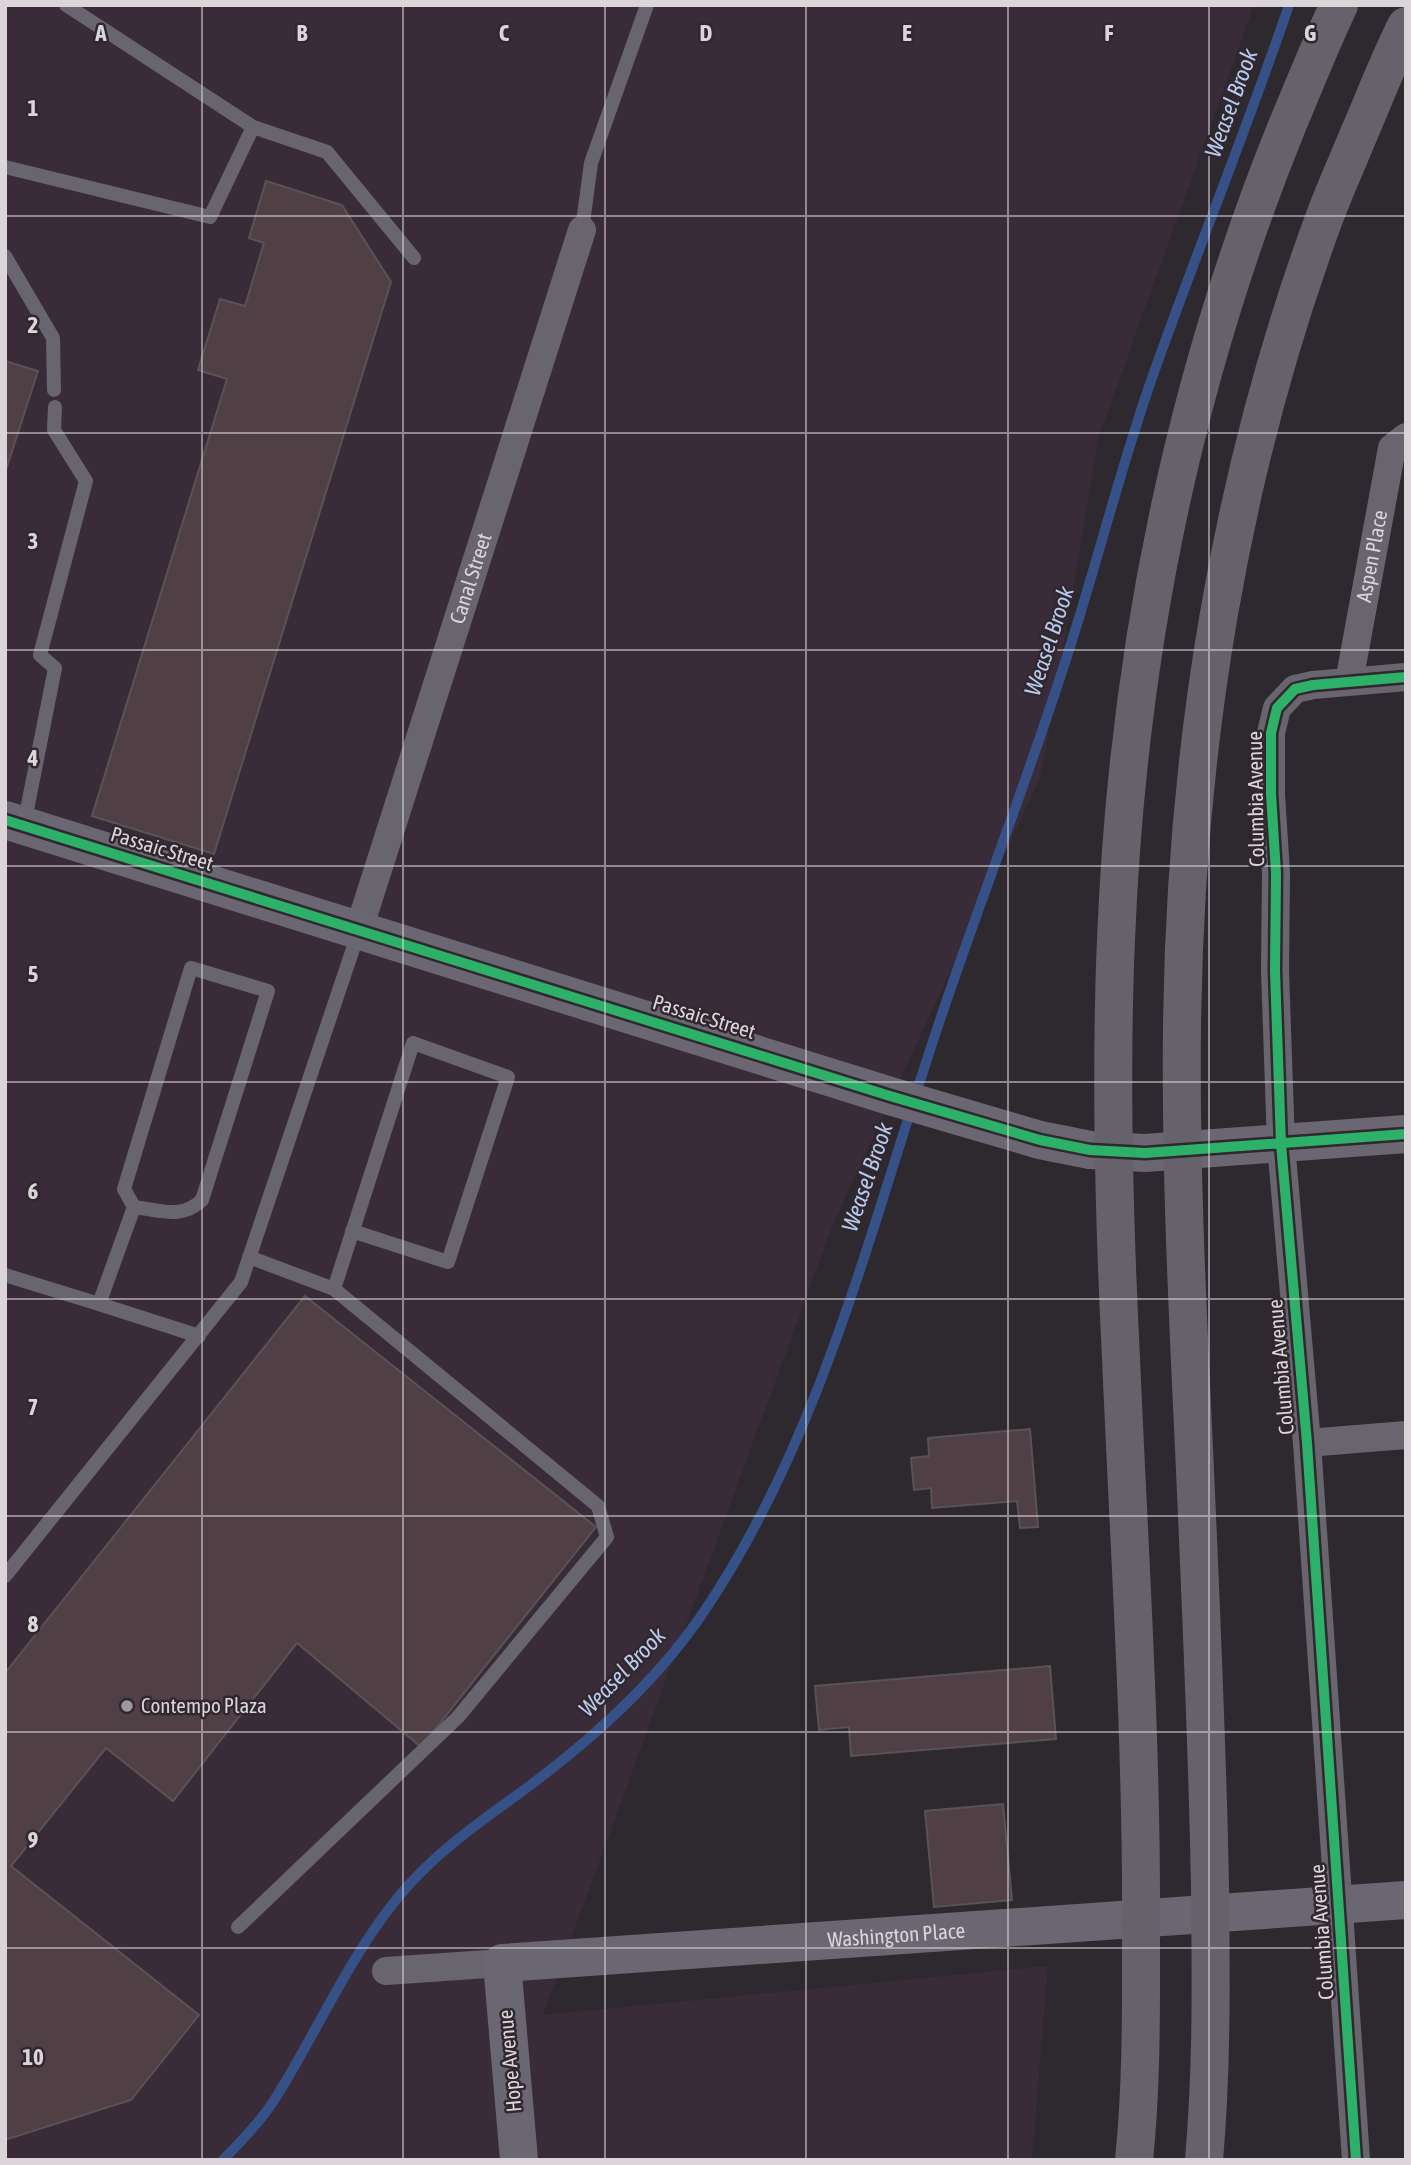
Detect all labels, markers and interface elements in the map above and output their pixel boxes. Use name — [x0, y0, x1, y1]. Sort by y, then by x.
text: A — [94, 20, 107, 46]
text: B — [297, 20, 308, 46]
text: C — [499, 20, 510, 46]
text: D — [700, 20, 713, 46]
text: E — [902, 20, 912, 46]
text: F — [1104, 20, 1114, 46]
text: G — [1304, 20, 1316, 46]
water label: Weasel Brook — [1199, 45, 1263, 161]
text: 1 — [28, 95, 39, 121]
text: 2 — [28, 312, 38, 338]
street label: Aspen Place — [1351, 508, 1391, 604]
text: 3 — [28, 528, 38, 554]
street label: Canal Street — [444, 530, 496, 626]
water label: Weasel Brook — [1019, 582, 1079, 699]
street label: Columbia Avenue — [1242, 731, 1268, 867]
text: 4 — [27, 745, 39, 771]
street label: Passaic Street — [108, 821, 216, 875]
text: 5 — [28, 961, 39, 987]
street label: Passaic Street — [650, 989, 758, 1043]
water label: Weasel Brook — [836, 1118, 898, 1235]
text: 6 — [28, 1178, 39, 1204]
street label: Columbia Avenue — [1262, 1298, 1298, 1436]
text: 7 — [28, 1394, 38, 1420]
text: 8 — [28, 1611, 39, 1637]
water label: Weasel Brook — [573, 1622, 671, 1722]
place label: Contempo Plaza — [141, 1693, 267, 1717]
marker: Contempo Plaza — [119, 1698, 135, 1714]
text: 9 — [28, 1827, 39, 1853]
street label: Columbia Avenue — [1304, 1864, 1338, 2001]
street label: Washington Place — [827, 1918, 966, 1951]
street label: Hope Avenue — [493, 2009, 525, 2113]
text: 10 — [22, 2044, 44, 2070]

